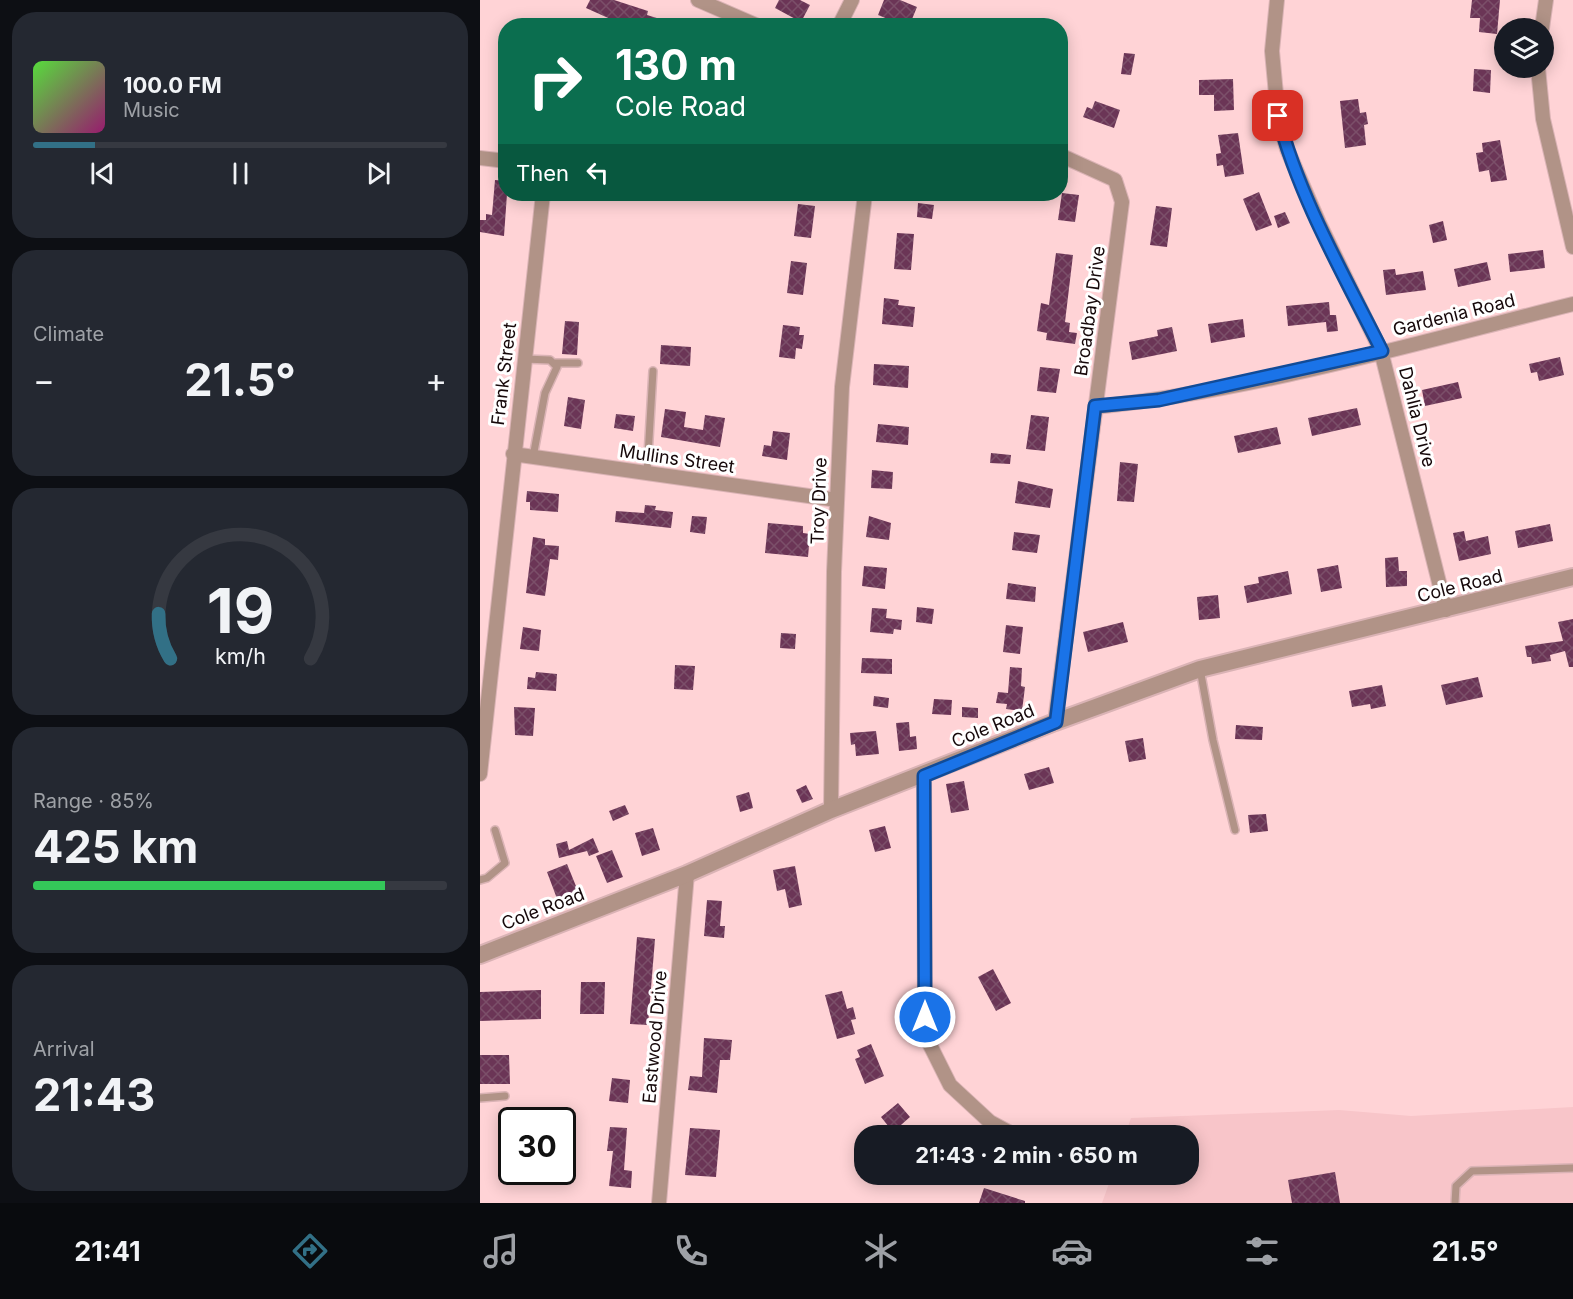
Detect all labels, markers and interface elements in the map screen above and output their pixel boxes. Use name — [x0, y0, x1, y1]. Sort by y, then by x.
map controls — [1494, 18, 1554, 78]
button: layers — [1494, 18, 1554, 78]
text: 130 m — [615, 39, 737, 90]
icon: right — [516, 42, 594, 120]
text: 100.0 FM — [123, 72, 222, 98]
text: Cole Road — [615, 90, 746, 123]
pin — [1252, 90, 1303, 141]
text: Music — [123, 98, 180, 122]
icon: arrive — [1261, 99, 1294, 132]
icon: left — [581, 156, 614, 189]
icon: previous — [86, 157, 119, 190]
icon: pause — [224, 157, 257, 190]
icon: next — [362, 157, 395, 190]
text: Then — [516, 160, 569, 186]
street label: Broadbay Drive — [1070, 244, 1109, 377]
street label: Gardenia Road — [1391, 289, 1517, 340]
street label: Frank Street — [487, 321, 520, 427]
text: Climate — [33, 322, 104, 346]
text: 21.5° — [184, 352, 296, 407]
text: − — [33, 360, 55, 400]
text: + — [425, 360, 447, 400]
street label: Dahlia Drive — [1395, 365, 1440, 469]
street label: Mullins Street — [618, 440, 736, 477]
street label: Troy Drive — [806, 457, 831, 545]
street label: Cole Road — [1415, 565, 1505, 606]
text: 19 — [206, 573, 274, 648]
text: km/h — [215, 643, 265, 669]
street label: Cole Road — [948, 699, 1037, 752]
text: Range · 85% — [33, 789, 154, 813]
text: 425 km — [33, 819, 198, 874]
street label: Cole Road — [498, 883, 587, 934]
street label: Eastwood Drive — [638, 970, 671, 1104]
position arrow — [893, 985, 957, 1049]
text: Arrival — [33, 1037, 95, 1061]
text: 21:43 — [33, 1067, 155, 1122]
speed limit sign: 30 — [498, 1107, 576, 1185]
text: 21:43 · 2 min · 650 m — [915, 1142, 1138, 1168]
icon: directions — [289, 1230, 331, 1272]
icon: music — [480, 1230, 522, 1272]
icon: phone — [670, 1230, 712, 1272]
icon: climate — [860, 1230, 902, 1272]
icon: car — [1051, 1230, 1093, 1272]
icon: filters — [1241, 1230, 1283, 1272]
text: 21:41 — [74, 1235, 141, 1268]
text: 21.5° — [1432, 1235, 1499, 1268]

